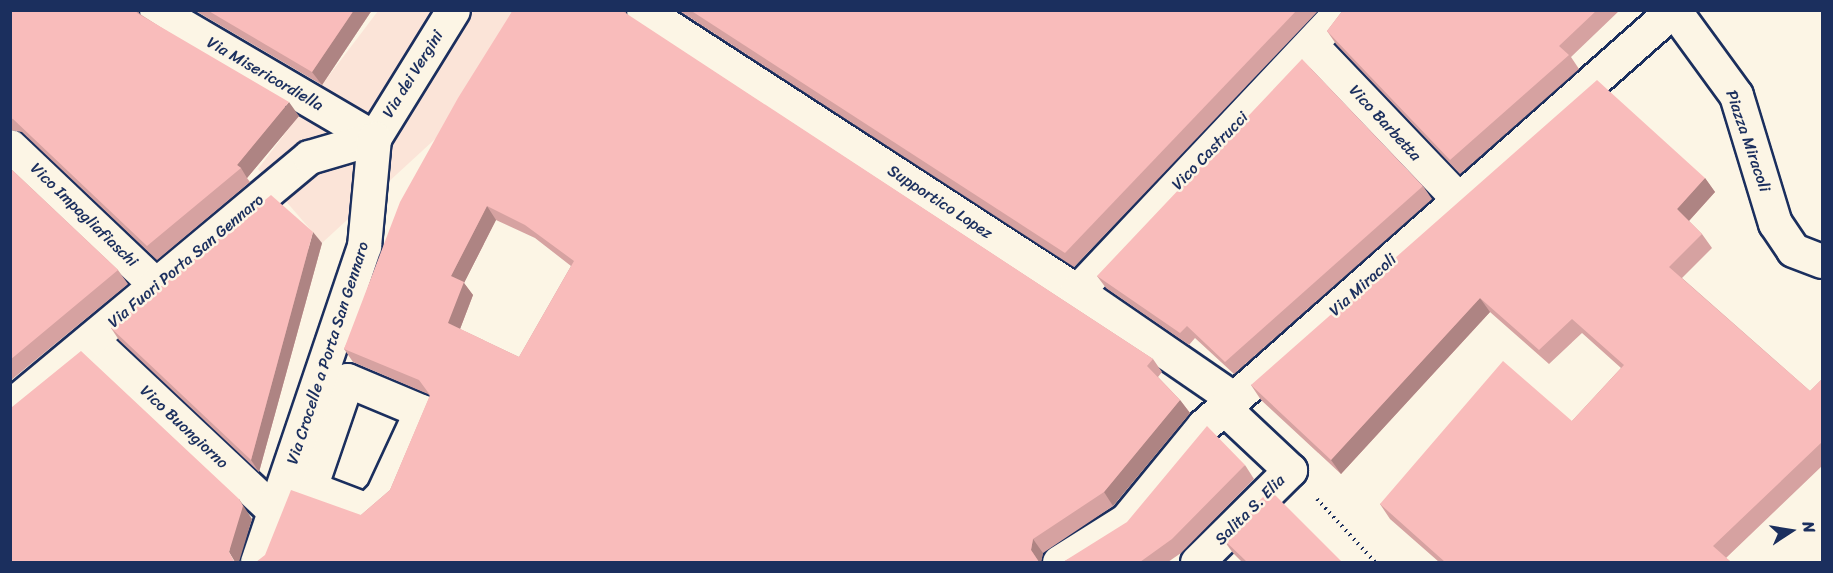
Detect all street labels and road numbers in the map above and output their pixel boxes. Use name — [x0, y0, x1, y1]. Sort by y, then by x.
street label: Via dei Vergini — [378, 27, 448, 121]
street label: Via Misericordiella — [204, 33, 326, 115]
street label: Vico Barbetta — [1345, 81, 1425, 165]
street label: Piazza Miracoli — [1722, 88, 1774, 194]
street label: Vico Castrucci — [1168, 108, 1252, 194]
street label: Vico Impagliafiaschi — [26, 159, 142, 271]
street label: Supportico Lopez — [884, 161, 996, 243]
street label: Via Fuori Porta San Gennaro — [104, 190, 268, 332]
street label: Via Crocelle a Porta San Gennaro — [283, 239, 373, 467]
street label: Via Miracoli — [1326, 250, 1400, 320]
street label: Vico Buongiorno — [136, 381, 232, 473]
street label: Salita S. Elia — [1211, 471, 1289, 549]

